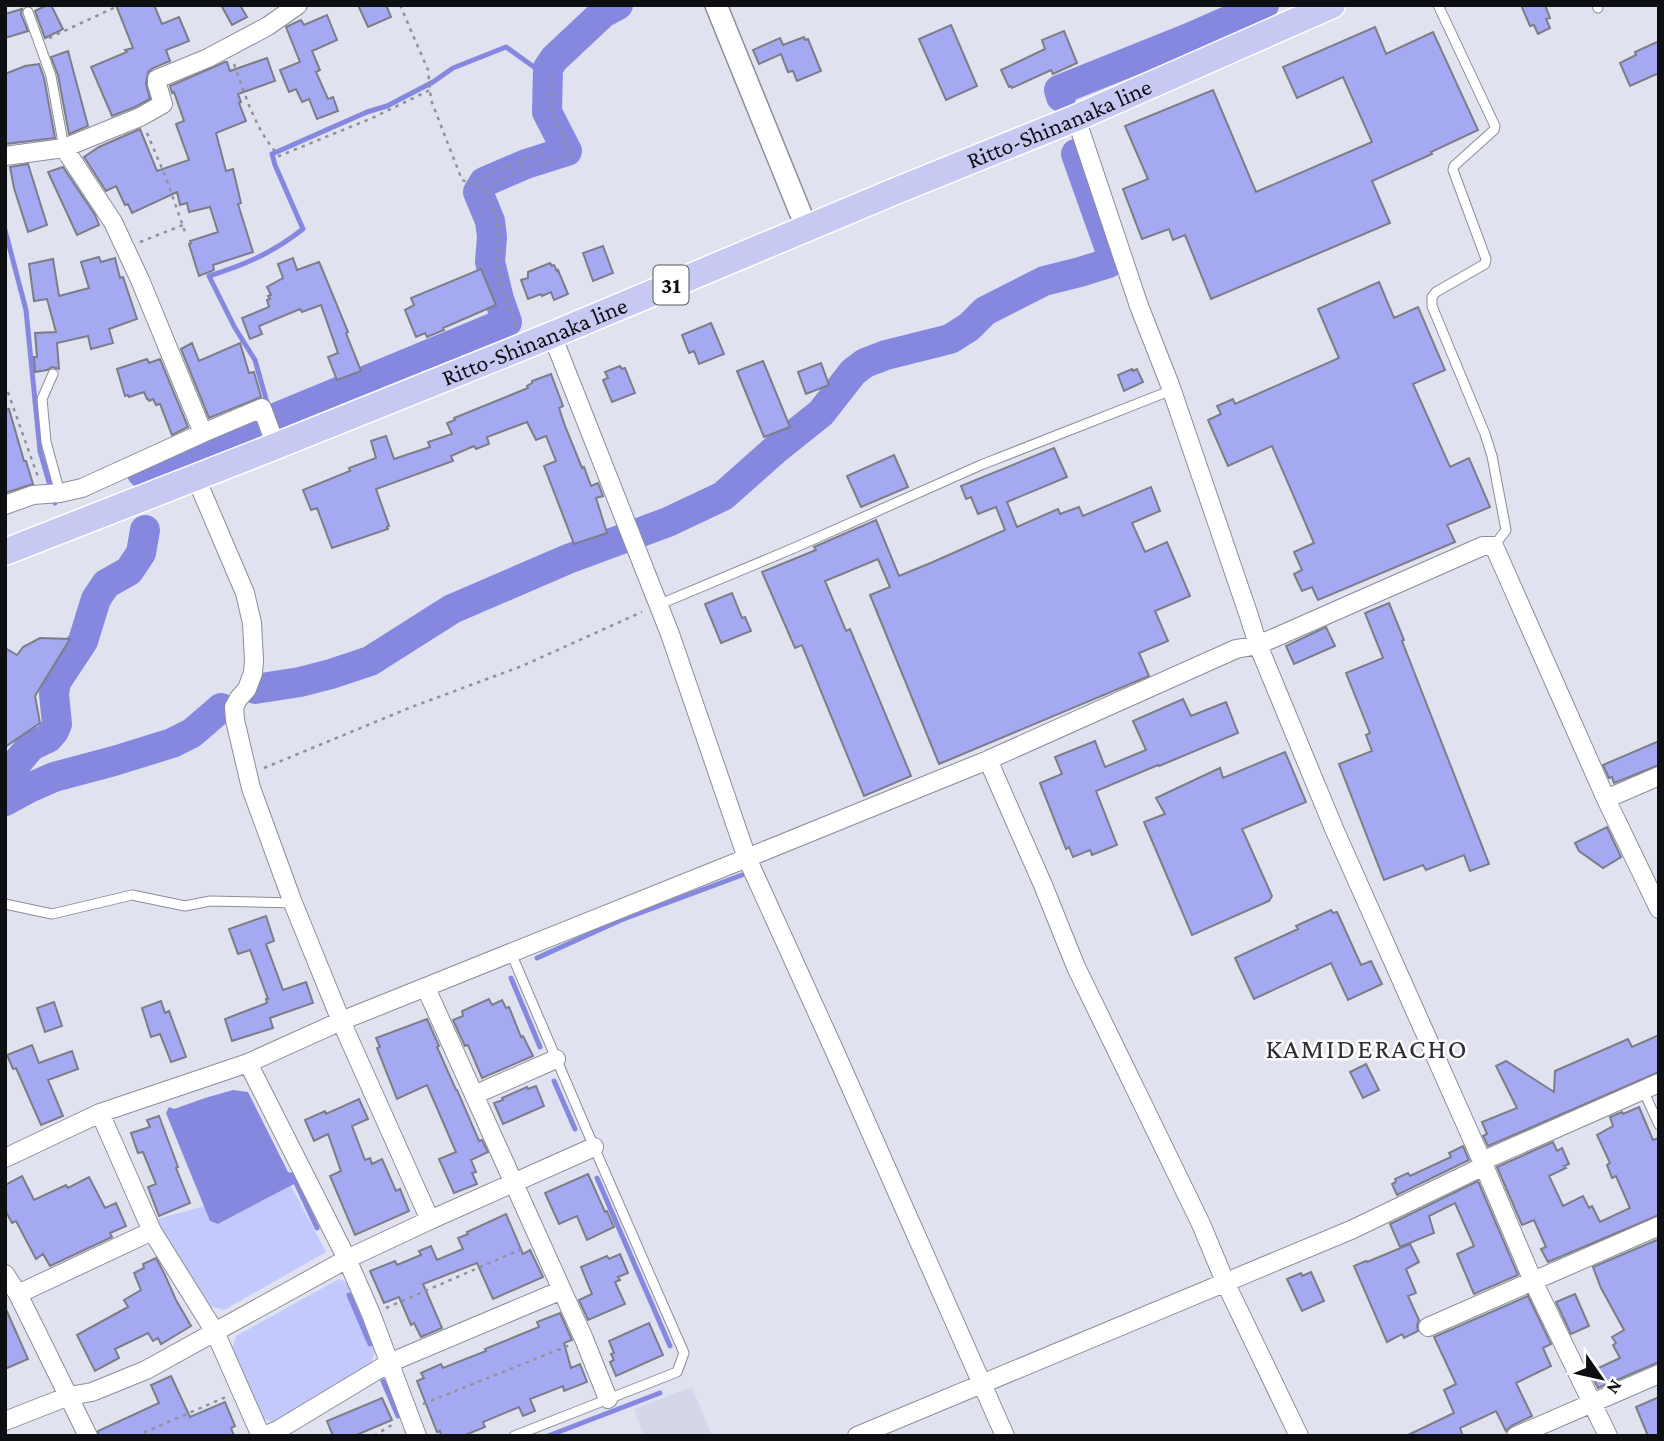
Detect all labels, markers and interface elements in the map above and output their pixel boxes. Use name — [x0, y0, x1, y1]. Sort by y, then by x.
street label: Ritto-Shinanaka line — [963, 72, 1156, 174]
road number: 31 — [654, 266, 688, 304]
street label: Ritto-Shinanaka line — [438, 291, 631, 391]
district label: KAMIDERACHO — [1265, 1033, 1469, 1064]
north arrow — [1566, 1343, 1636, 1413]
text: N — [1602, 1376, 1627, 1399]

